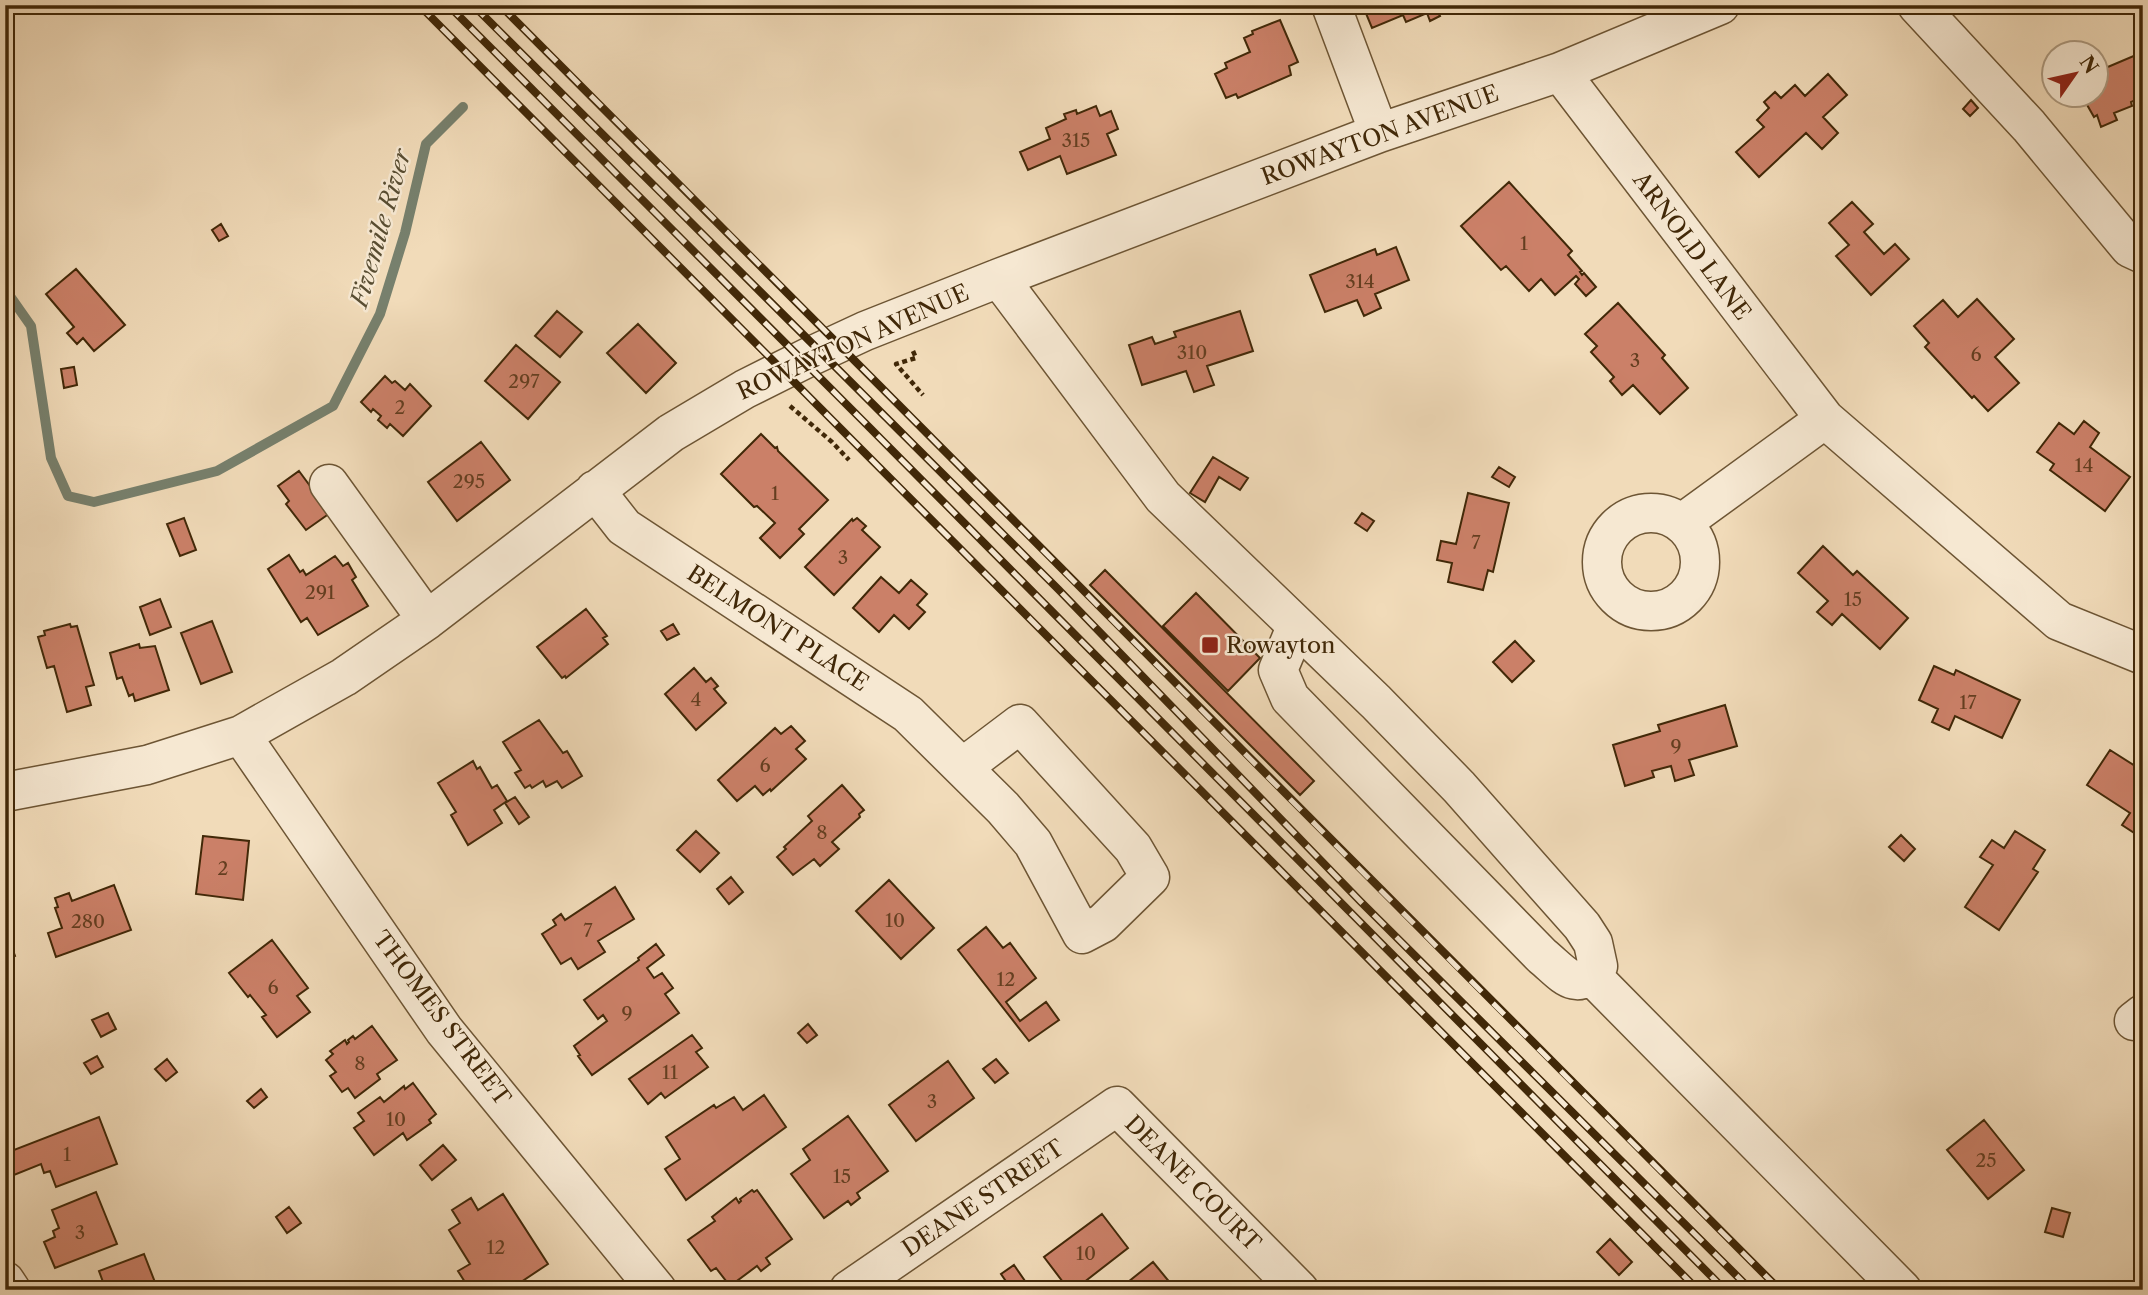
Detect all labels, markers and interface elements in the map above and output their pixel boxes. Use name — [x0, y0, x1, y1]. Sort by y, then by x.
north arrow — [2039, 38, 2110, 108]
text: N — [2075, 51, 2103, 78]
street label: ROWAYTON AVENUE — [1258, 79, 1502, 191]
house number: 315 — [1062, 129, 1090, 152]
water label: Fivemile River — [344, 144, 417, 312]
street label: ARNOLD LANE — [1627, 166, 1757, 326]
house number: 1 — [1520, 232, 1528, 255]
house number: 314 — [1345, 270, 1375, 293]
street label: ROWAYTON AVENUE — [733, 278, 973, 406]
house number: 310 — [1177, 341, 1207, 364]
house number: 6 — [1970, 343, 1982, 366]
house number: 3 — [1630, 349, 1640, 372]
house number: 297 — [508, 370, 540, 393]
house number: 2 — [395, 396, 406, 419]
house number: 14 — [2075, 454, 2093, 477]
house number: 295 — [453, 470, 485, 493]
house number: 1 — [771, 482, 779, 505]
house number: 7 — [1471, 531, 1481, 554]
house number: 3 — [838, 546, 848, 569]
street label: BELMONT PLACE — [682, 559, 874, 697]
house number: 291 — [305, 581, 335, 604]
house number: 15 — [1844, 588, 1862, 611]
place label: Rowayton — [1226, 631, 1335, 659]
marker: Rowayton — [1200, 635, 1220, 655]
house number: 4 — [691, 688, 702, 711]
house number: 17 — [1959, 691, 1977, 714]
house number: 9 — [1670, 735, 1682, 758]
house number: 6 — [759, 754, 771, 777]
house number: 8 — [816, 821, 828, 844]
house number: 2 — [218, 857, 229, 880]
house number: 10 — [885, 909, 905, 932]
house number: 280 — [71, 910, 105, 933]
house number: 7 — [583, 919, 593, 942]
street label: THOMES STREET — [367, 925, 517, 1111]
house number: 12 — [997, 968, 1016, 991]
house number: 6 — [267, 976, 279, 999]
house number: 9 — [621, 1002, 633, 1025]
house number: 8 — [354, 1052, 366, 1075]
house number: 11 — [662, 1061, 678, 1084]
house number: 3 — [927, 1090, 937, 1113]
house number: 10 — [386, 1108, 406, 1131]
street label: DEANE COURT — [1119, 1109, 1267, 1257]
street label: DEANE STREET — [897, 1133, 1070, 1262]
house number: 1 — [63, 1143, 71, 1166]
house number: 25 — [1975, 1149, 1997, 1172]
house number: 15 — [833, 1165, 851, 1188]
house number: 3 — [75, 1221, 85, 1244]
house number: 12 — [487, 1236, 506, 1259]
house number: 10 — [1076, 1242, 1096, 1265]

